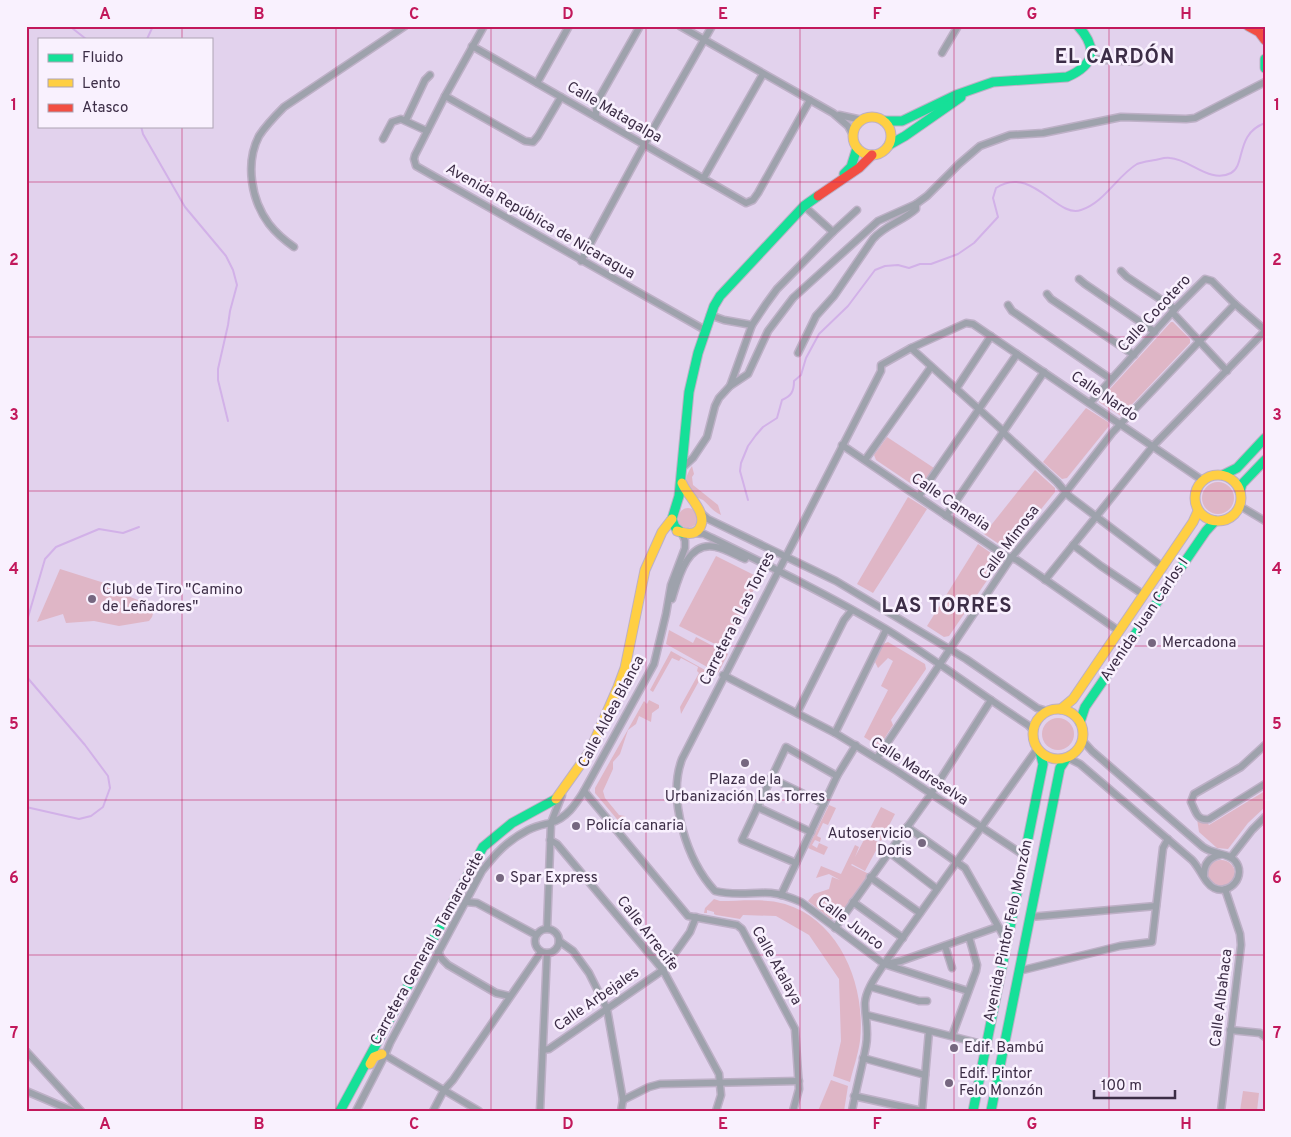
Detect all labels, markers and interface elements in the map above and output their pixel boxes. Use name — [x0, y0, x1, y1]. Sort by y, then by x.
text: A — [99, 5, 111, 25]
text: B — [253, 5, 265, 25]
text: C — [409, 5, 419, 25]
text: D — [562, 5, 574, 25]
text: E — [718, 5, 728, 25]
text: F — [872, 5, 882, 25]
text: G — [1027, 5, 1037, 25]
text: H — [1180, 5, 1192, 25]
legend — [38, 38, 212, 128]
district label: EL CARDÓN — [1055, 43, 1175, 71]
text: Fluido — [82, 49, 123, 68]
text: Lento — [82, 75, 121, 94]
street label: Calle Matagalpa — [563, 78, 665, 148]
text: 1 — [11, 96, 17, 116]
text: 1 — [1274, 96, 1280, 116]
text: Atasco — [82, 99, 128, 118]
street label: Avenida República de Nicaragua — [442, 160, 638, 284]
text: 2 — [9, 251, 19, 271]
text: 2 — [1272, 251, 1282, 271]
street label: Calle Cocotero — [1114, 271, 1196, 357]
street label: Calle Nardo — [1067, 367, 1141, 427]
text: 3 — [9, 406, 19, 426]
text: 3 — [1272, 406, 1282, 426]
street label: Calle Camelia — [907, 470, 993, 536]
street label: Calle Mimosa — [976, 502, 1044, 584]
street label: Carretera a Las Torres — [696, 549, 780, 689]
street label: Avenida Juan Carlos I — [1097, 555, 1193, 685]
text: 4 — [9, 560, 19, 580]
text: 4 — [1272, 560, 1282, 580]
place label: Club de Tiro "Camino de Leñadores" — [102, 581, 243, 617]
marker: Club de Tiro "Camino de Leñadores" — [86, 593, 98, 605]
district label: LAS TORRES — [882, 594, 1012, 620]
place label: Mercadona — [1162, 634, 1236, 653]
marker: Mercadona — [1146, 637, 1158, 649]
street label: Calle Aldea Blanca — [574, 653, 650, 771]
text: 5 — [9, 715, 19, 735]
text: 5 — [1272, 715, 1282, 735]
street label: Calle Madreselva — [867, 733, 971, 811]
marker: Plaza de la Urbanización Las Torres — [739, 757, 751, 769]
place label: Plaza de la Urbanización Las Torres — [665, 771, 825, 807]
place label: Policía canaria — [586, 817, 684, 836]
marker: Policía canaria — [570, 820, 582, 832]
place label: Autoservicio Doris — [827, 825, 912, 861]
marker: Autoservicio Doris — [916, 837, 928, 849]
street label: Avenida Pintor Felo Monzón — [980, 838, 1038, 1024]
street label: Carretera General a Tamaraceite — [367, 849, 489, 1049]
text: 6 — [9, 869, 19, 889]
place label: Spar Express — [510, 869, 598, 888]
text: 6 — [1272, 869, 1282, 889]
marker: Spar Express — [494, 872, 506, 884]
street label: Calle Arrecife — [612, 893, 682, 975]
street label: Calle Junco — [813, 893, 887, 955]
street label: Calle Atalaya — [747, 923, 805, 1009]
street label: Calle Albahaca — [1207, 948, 1237, 1048]
street label: Calle Arbejales — [551, 964, 643, 1036]
text: 7 — [10, 1024, 18, 1044]
text: 7 — [1273, 1024, 1281, 1044]
place label: Edif. Bambú — [964, 1039, 1044, 1058]
marker: Edif. Bambú — [948, 1042, 960, 1054]
place label: Edif. Pintor Felo Monzón — [959, 1065, 1043, 1101]
scale bar — [1094, 1067, 1175, 1099]
marker: Edif. Pintor Felo Monzón — [943, 1077, 955, 1089]
text: 100 m — [1101, 1077, 1142, 1096]
text: A — [99, 1115, 111, 1135]
text: B — [253, 1115, 265, 1135]
text: C — [409, 1115, 419, 1135]
text: D — [562, 1115, 574, 1135]
text: E — [718, 1115, 728, 1135]
text: F — [872, 1115, 882, 1135]
text: G — [1027, 1115, 1037, 1135]
text: H — [1180, 1115, 1192, 1135]

